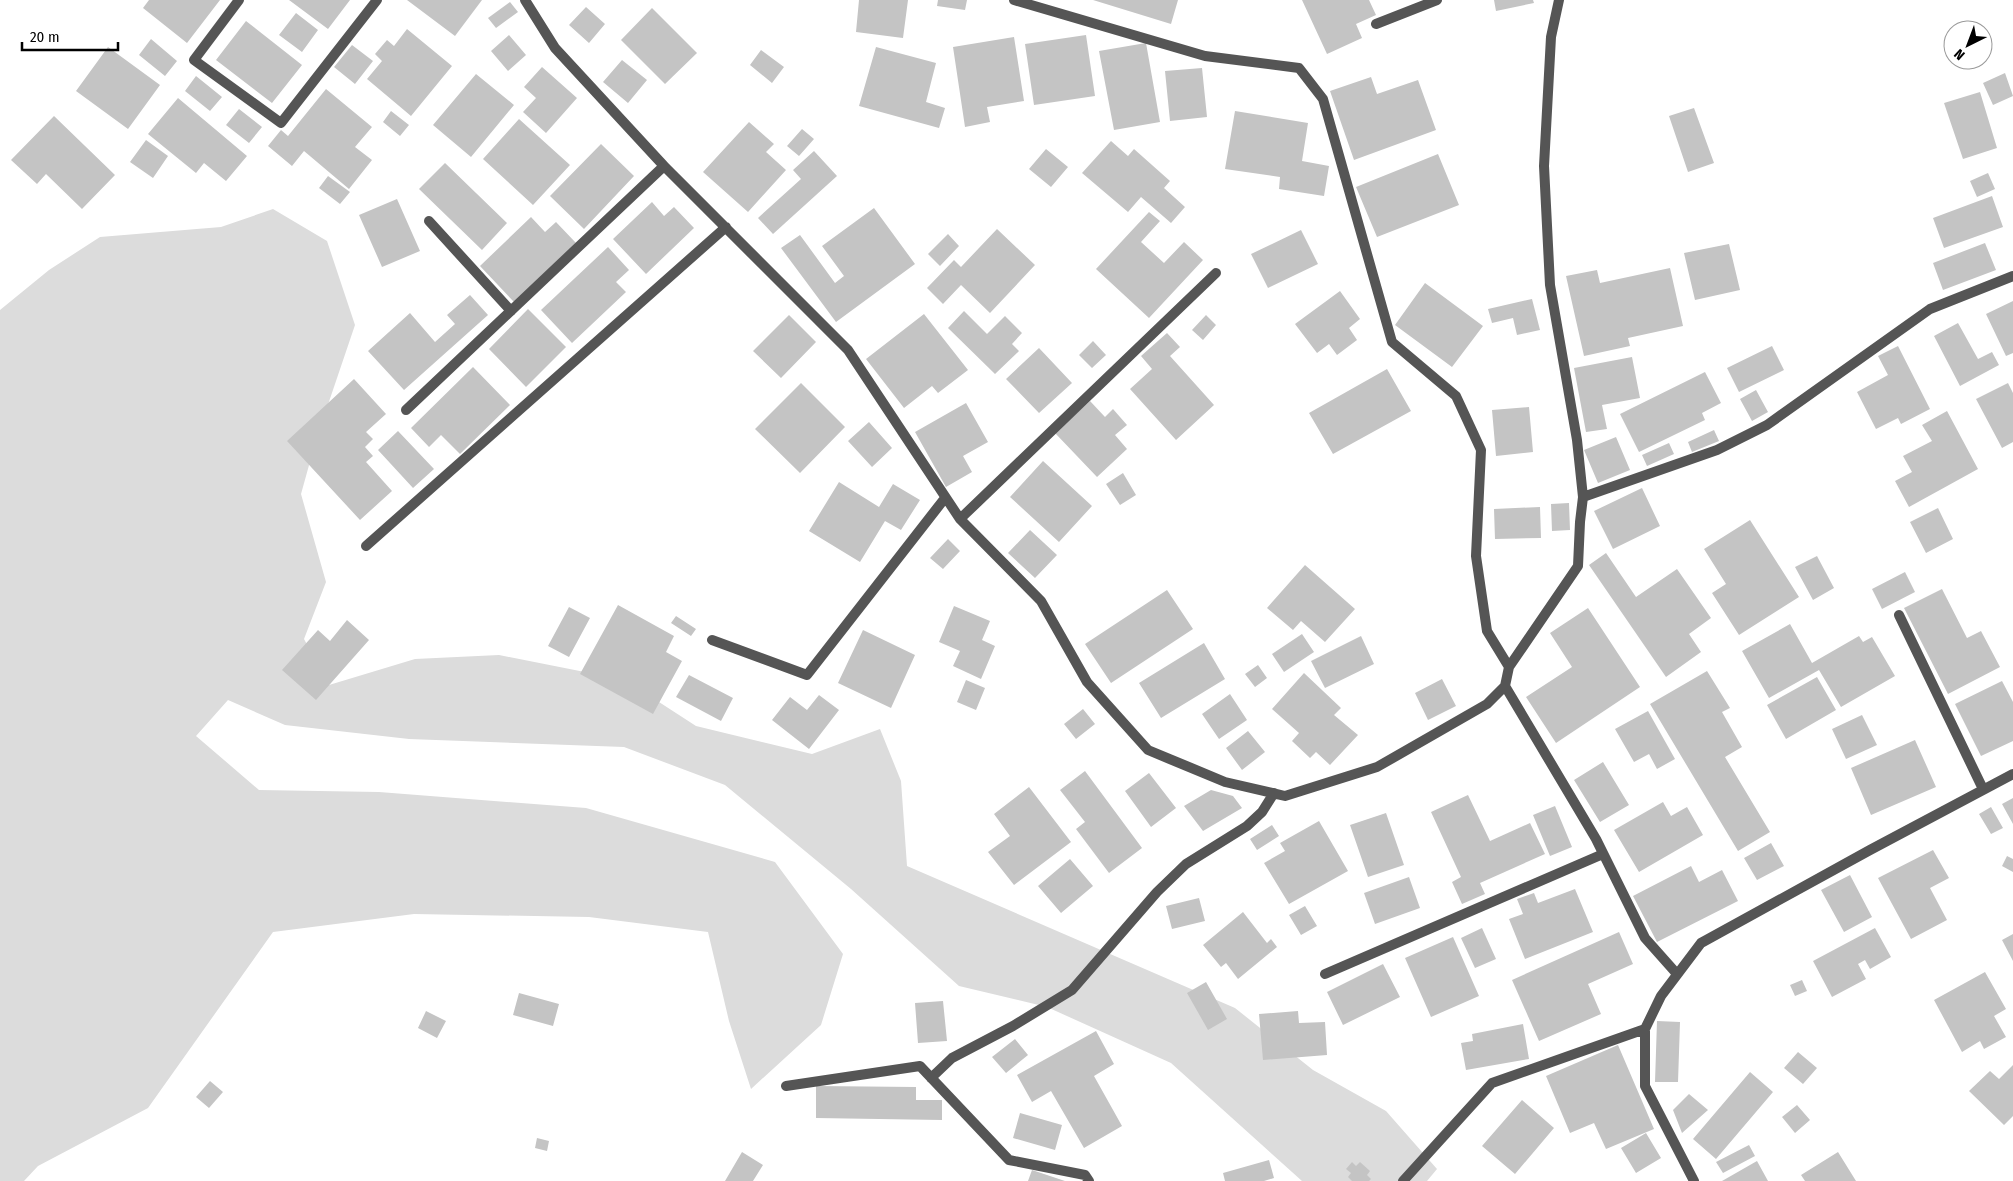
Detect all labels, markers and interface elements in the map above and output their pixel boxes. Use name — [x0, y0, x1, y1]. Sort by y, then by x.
scale bar — [22, 20, 119, 52]
north arrow — [1943, 20, 1993, 70]
text: 20 m — [30, 28, 60, 46]
text: N — [1951, 45, 1968, 63]

